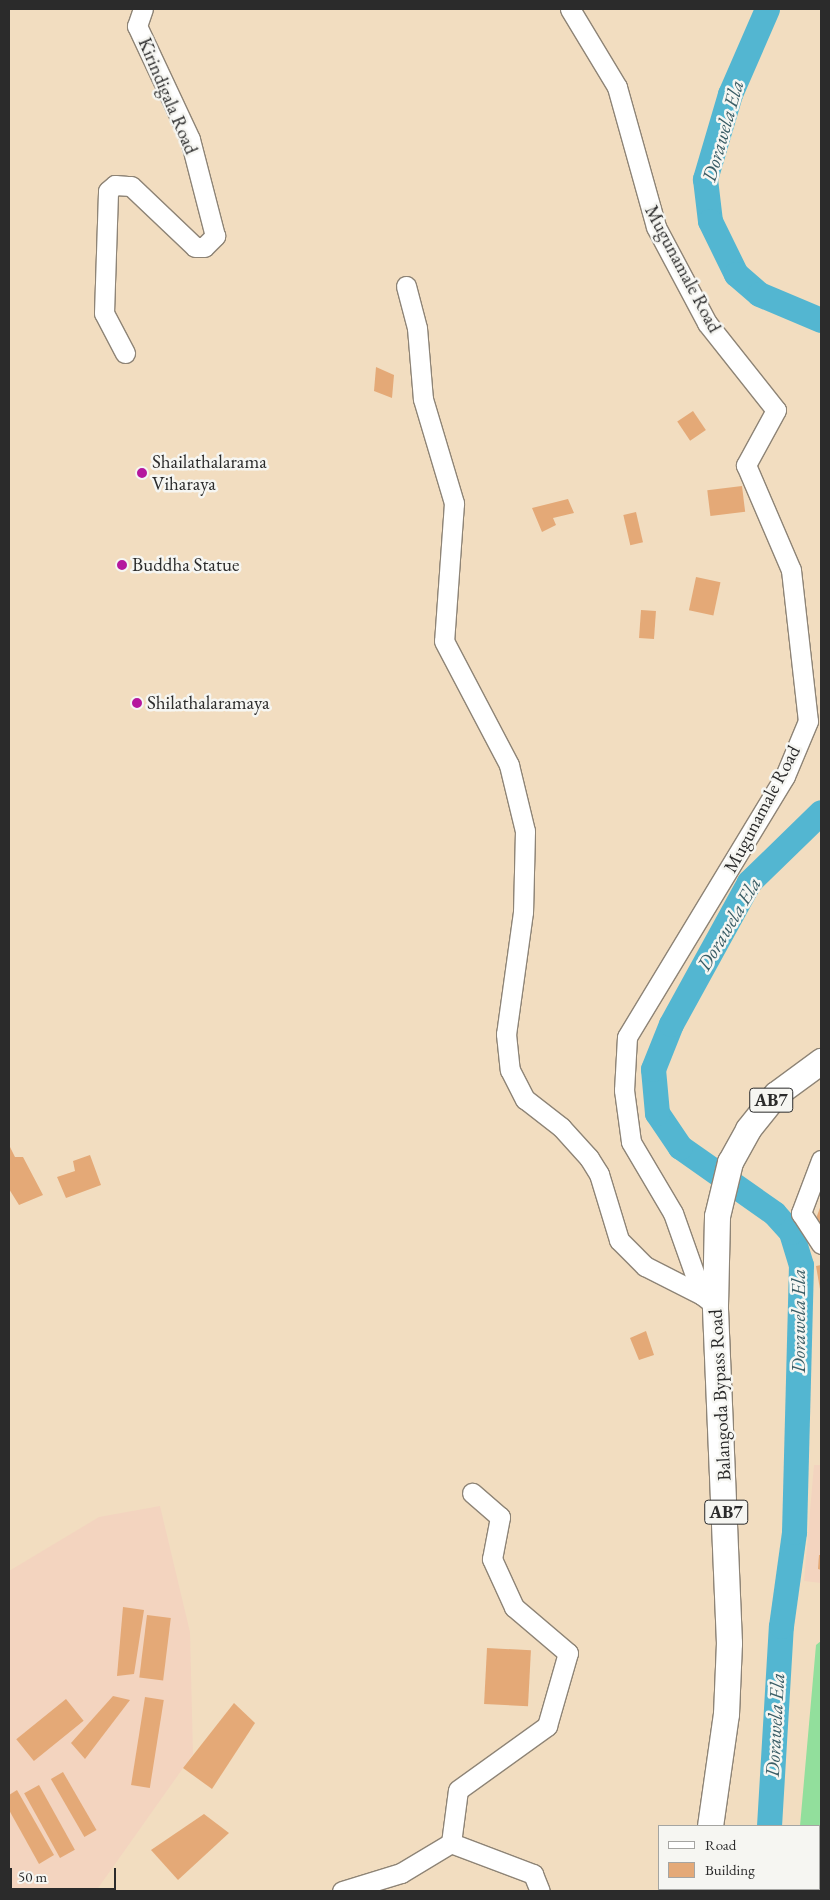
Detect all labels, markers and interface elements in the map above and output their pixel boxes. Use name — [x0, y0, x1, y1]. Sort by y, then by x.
street label: Kirindigala Road — [133, 34, 203, 158]
water label: Dorawela Ela — [697, 77, 749, 185]
street label: Mugunamale Road — [640, 201, 726, 337]
place label: Shailathalarama Viharaya — [152, 451, 267, 495]
marker: Shailathalarama Viharaya — [136, 467, 148, 479]
place label: Buddha Statue — [132, 554, 239, 576]
marker: Buddha Statue — [116, 559, 128, 571]
place label: Shilathalaramaya — [147, 692, 270, 714]
marker: Shilathalaramaya — [131, 697, 143, 709]
street label: Mugunamale Road — [719, 741, 805, 877]
water label: Dorawela Ela — [692, 873, 766, 975]
road number: AB7 — [748, 1084, 794, 1116]
water label: Dorawela Ela — [786, 1269, 810, 1373]
street label: Balangoda Bypass Road — [704, 1309, 736, 1481]
road number: AB7 — [704, 1496, 748, 1528]
water label: Dorawela Ela — [760, 1672, 790, 1778]
legend — [658, 1825, 820, 1890]
text: Road — [705, 1835, 736, 1854]
scale bar — [12, 1858, 119, 1890]
text: Building — [705, 1860, 755, 1879]
text: 50 m — [18, 1867, 47, 1886]

